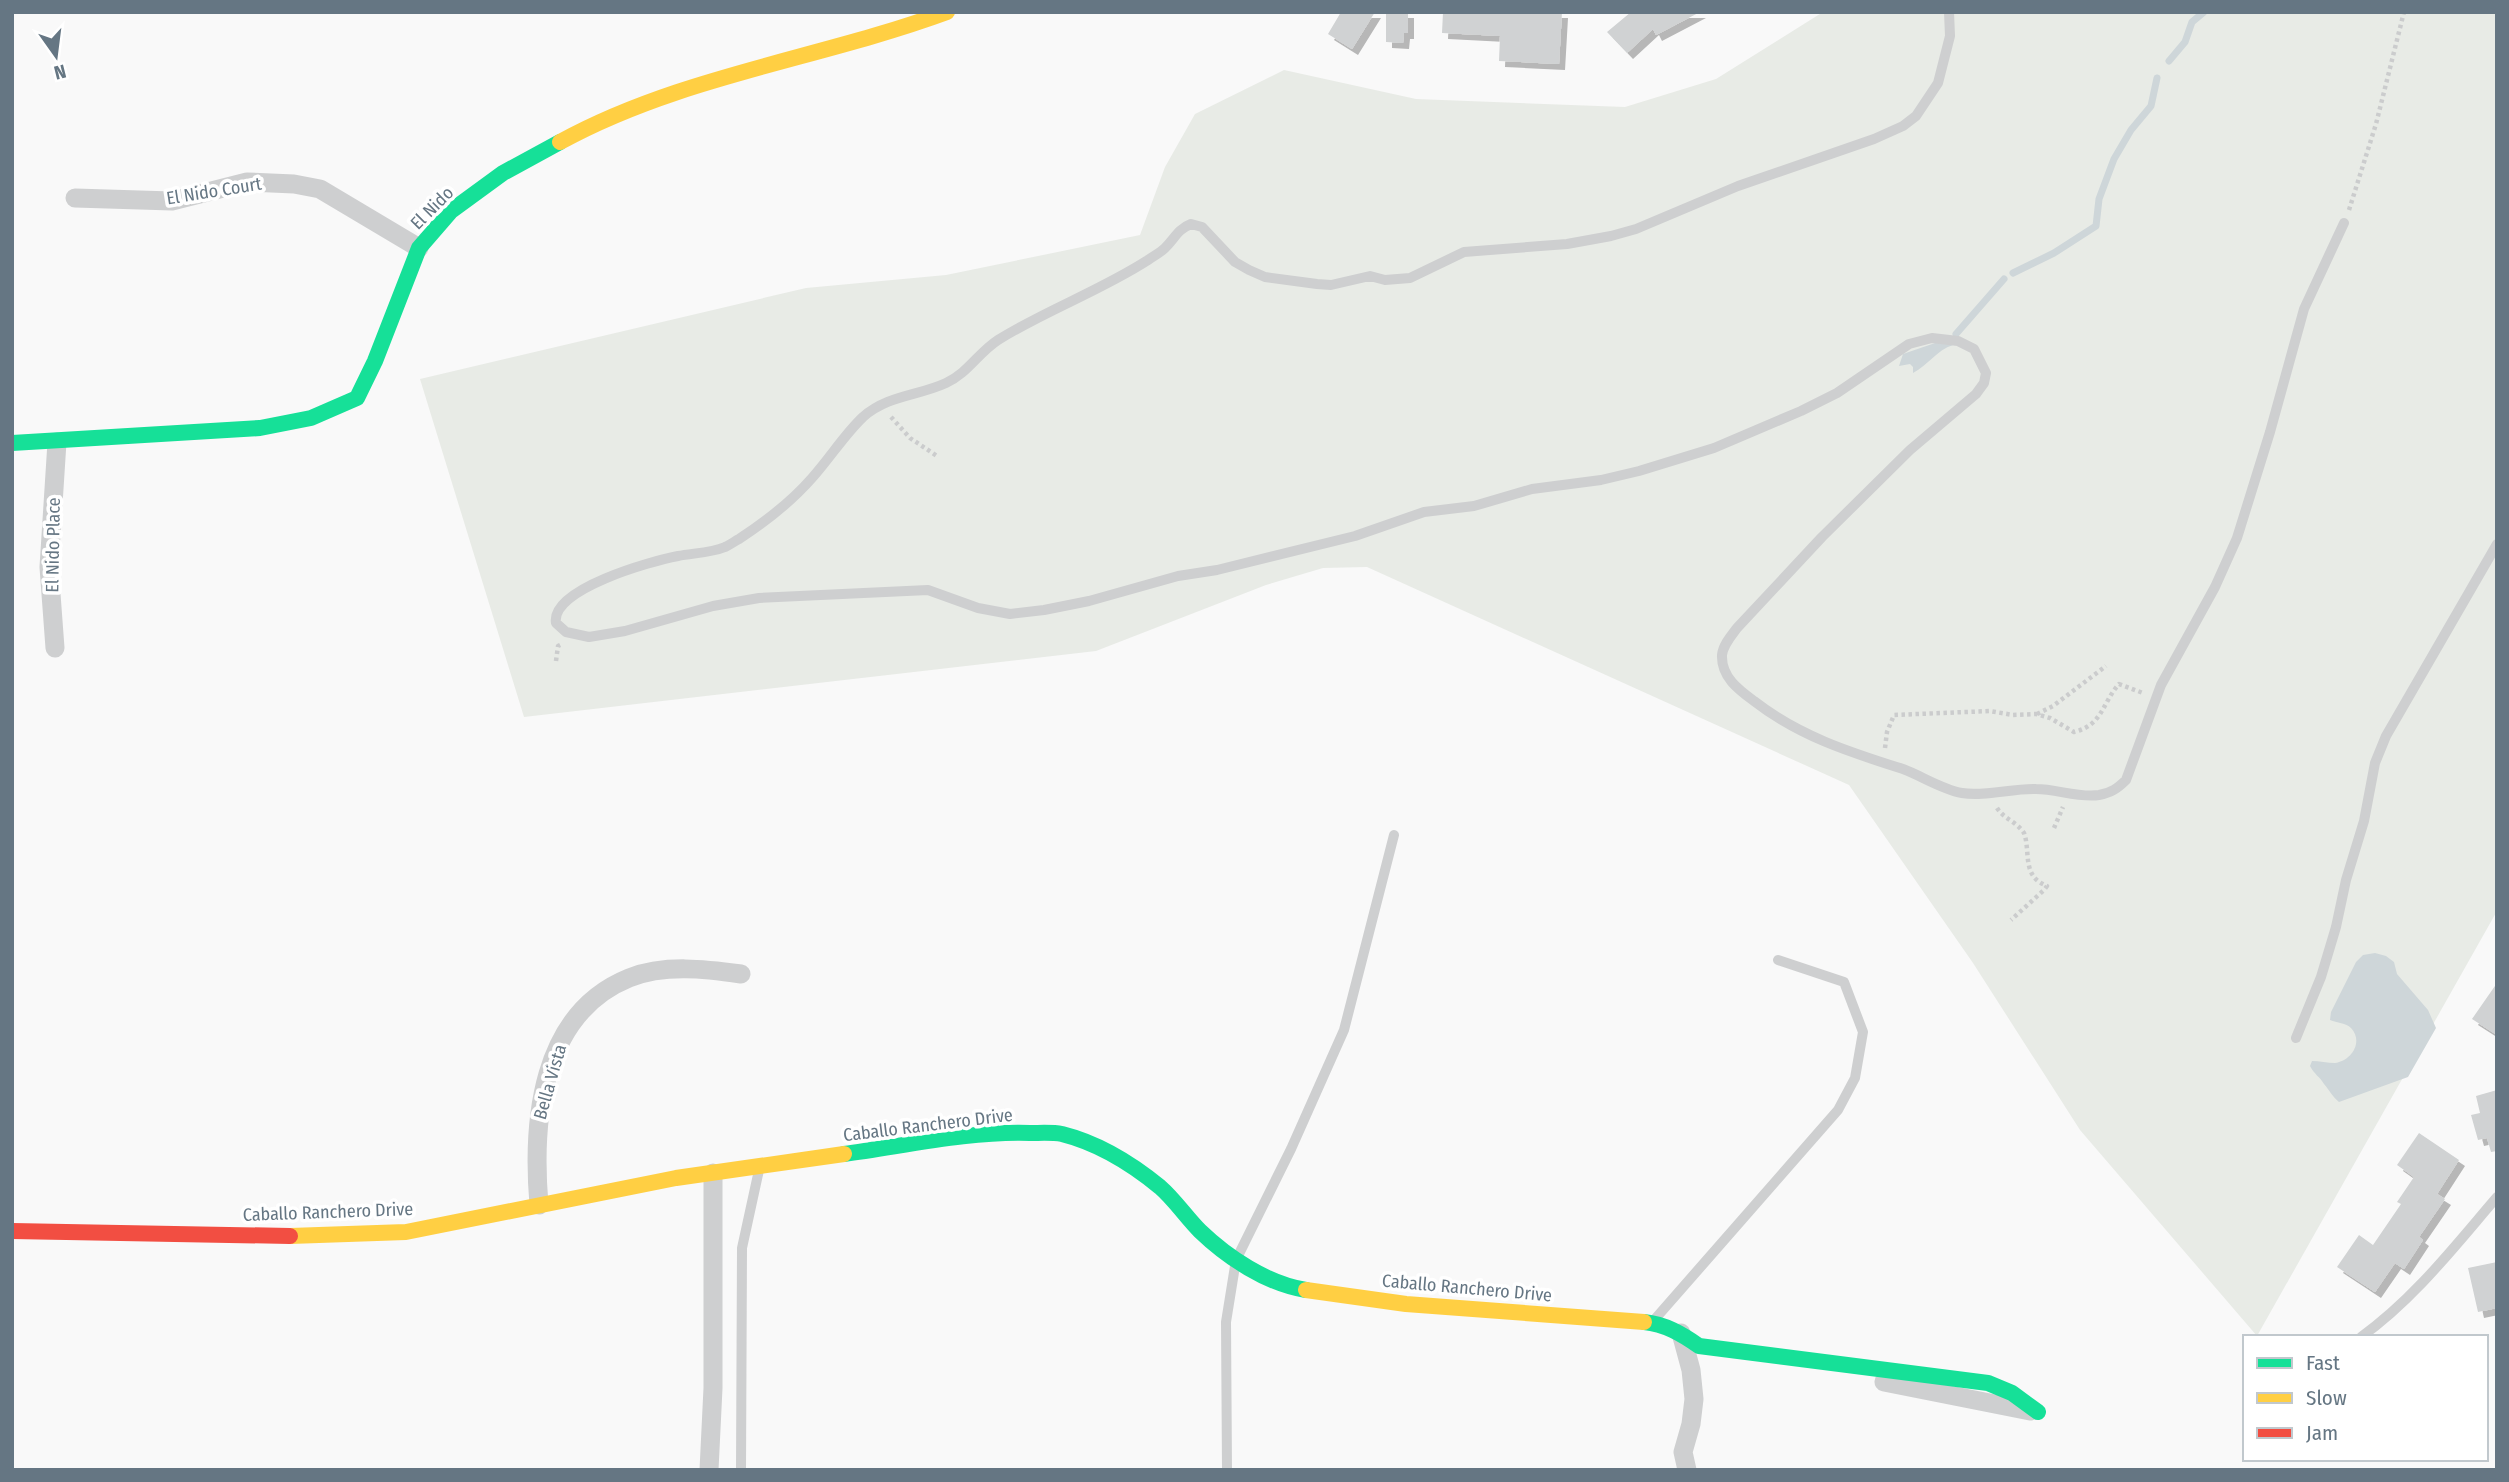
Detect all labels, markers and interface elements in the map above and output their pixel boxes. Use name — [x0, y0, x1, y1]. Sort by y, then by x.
north arrow — [21, 21, 91, 91]
text: N — [52, 59, 68, 85]
street label: El Nido Court — [165, 173, 263, 209]
street label: El Nido — [406, 182, 458, 234]
street label: El Nido Place — [41, 497, 65, 593]
street label: Bella Vista — [529, 1042, 571, 1122]
street label: Caballo Ranchero Drive — [842, 1104, 1014, 1146]
street label: Caballo Ranchero Drive — [242, 1198, 414, 1226]
street label: Caballo Ranchero Drive — [1381, 1270, 1553, 1306]
legend — [2243, 1335, 2488, 1461]
text: Fast — [2306, 1350, 2340, 1376]
text: Slow — [2306, 1385, 2347, 1411]
text: Jam — [2306, 1420, 2338, 1446]

